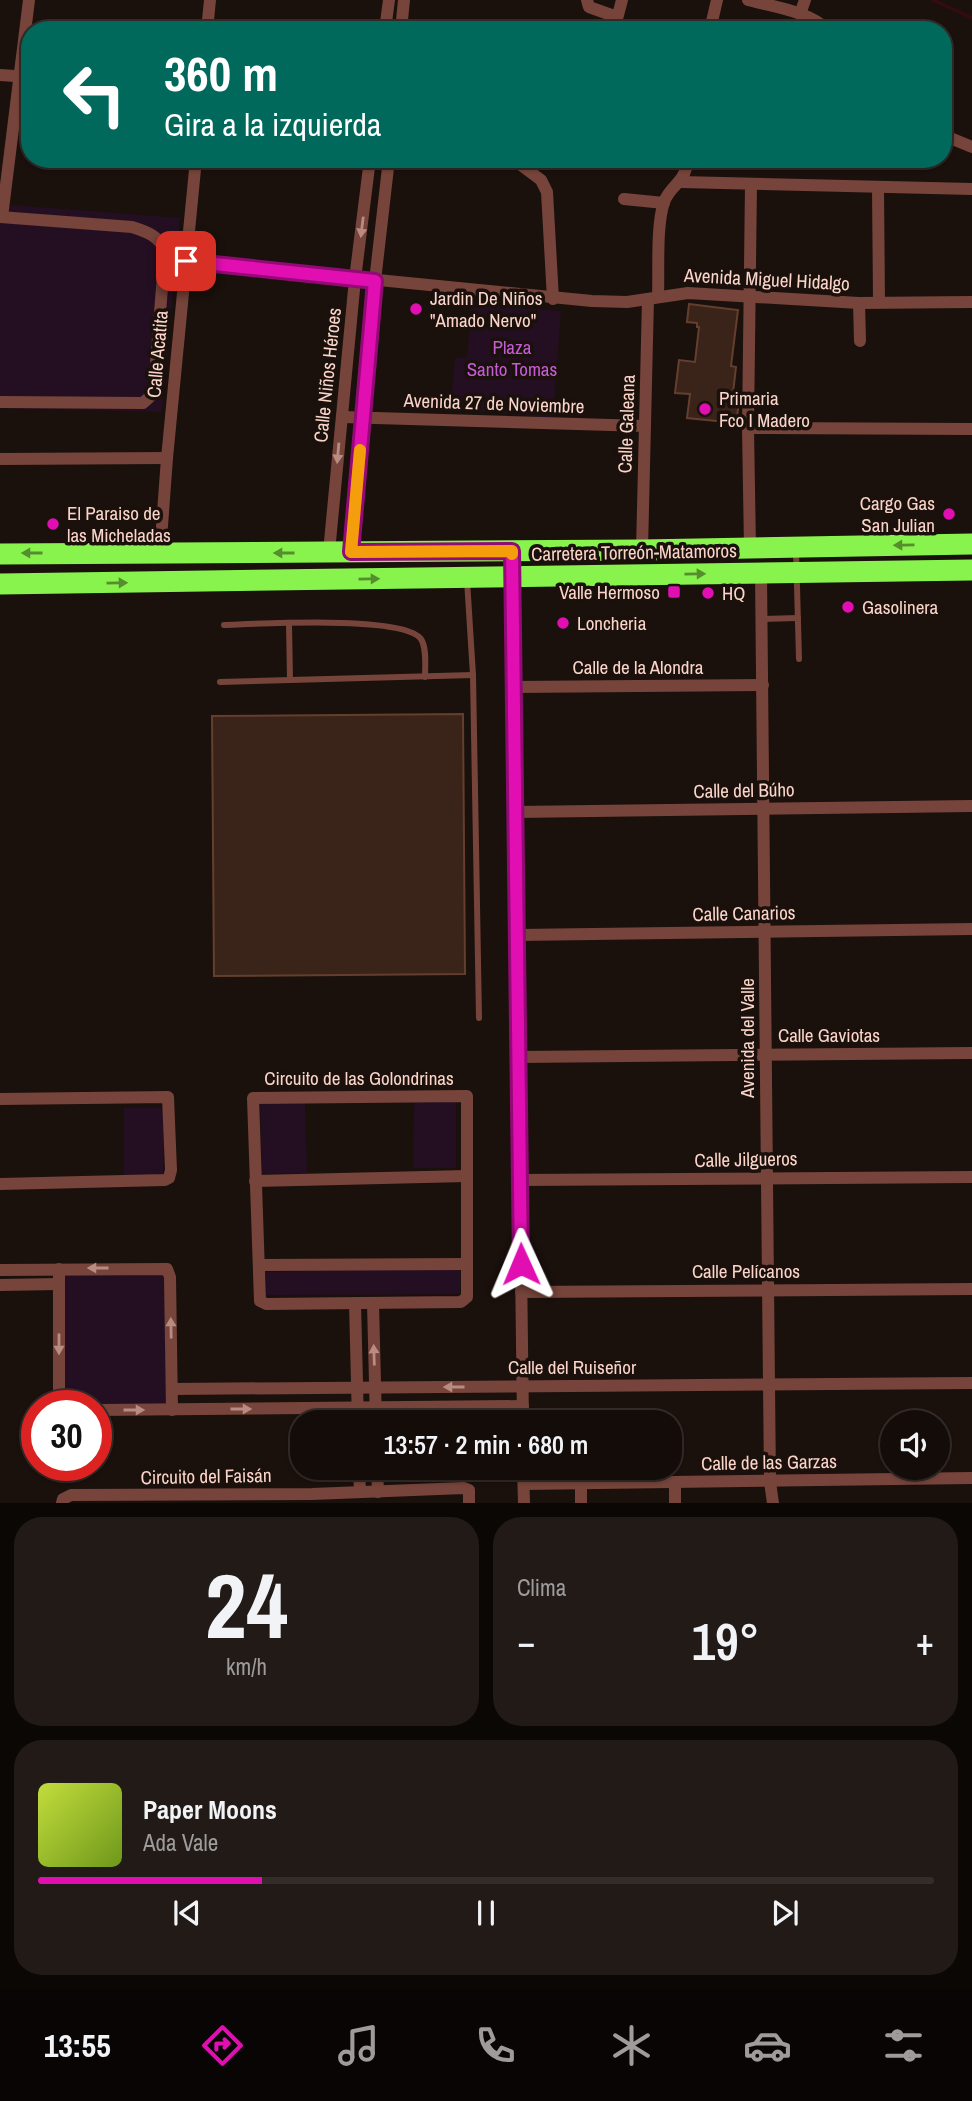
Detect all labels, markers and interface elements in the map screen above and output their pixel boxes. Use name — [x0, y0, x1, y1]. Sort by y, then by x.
text: 360 m — [164, 40, 278, 106]
icon: left — [49, 49, 140, 140]
text: Gira a la izquierda — [164, 103, 381, 146]
one-way arrow — [356, 216, 367, 238]
pin — [156, 231, 216, 291]
icon: arrive — [167, 242, 205, 280]
street label: Avenida Miguel Hidalgo — [682, 262, 851, 296]
place label: Jardin De Niños "Amado Nervo" — [430, 285, 543, 333]
marker: Jardin De Niños "Amado Nervo" — [408, 301, 424, 317]
street label: Calle Niños Héroes — [307, 306, 347, 444]
street label: Calle Acatita — [140, 309, 174, 399]
park label: Plaza Santo Tomas — [467, 334, 558, 382]
street label: Calle Galeana — [611, 374, 641, 474]
place label: Primaria Fco I Madero — [719, 385, 810, 433]
street label: Avenida 27 de Noviembre — [402, 387, 585, 419]
marker: Primaria Fco I Madero — [697, 401, 713, 417]
one-way arrow — [332, 443, 343, 465]
place label: Cargo Gas San Julian — [860, 490, 935, 538]
place label: El Paraiso de las Micheladas — [67, 500, 171, 548]
marker: Cargo Gas San Julian — [941, 506, 957, 522]
marker: El Paraiso de las Micheladas — [45, 516, 61, 532]
street label: Carretera Torreón-Matamoros — [531, 537, 737, 567]
one-way arrow — [893, 540, 915, 551]
one-way arrow — [21, 547, 43, 559]
one-way arrow — [273, 547, 295, 558]
one-way arrow — [684, 568, 706, 580]
one-way arrow — [358, 573, 380, 585]
one-way arrow — [106, 577, 128, 589]
place label: Valle Hermoso — [559, 579, 660, 605]
place label: HQ — [722, 580, 745, 606]
marker: Valle Hermoso — [666, 584, 682, 600]
marker: HQ — [700, 585, 716, 601]
place label: Gasolinera — [862, 594, 939, 620]
marker: Gasolinera — [840, 599, 856, 615]
place label: Loncheria — [577, 610, 647, 636]
marker: Loncheria — [555, 615, 571, 631]
street label: Calle de la Alondra — [573, 654, 704, 680]
street label: Calle del Búho — [693, 776, 795, 804]
street label: Calle Canarios — [692, 899, 796, 927]
street label: Avenida del Valle — [734, 978, 760, 1099]
street label: Calle Gaviotas — [778, 1022, 880, 1048]
street label: Circuito de las Golondrinas — [264, 1065, 454, 1091]
street label: Calle Jilgueros — [694, 1145, 798, 1173]
position arrow — [484, 1227, 558, 1301]
street label: Calle Pelícanos — [692, 1258, 800, 1284]
one-way arrow — [87, 1262, 109, 1274]
one-way arrow — [166, 1317, 177, 1339]
one-way arrow — [53, 1334, 65, 1356]
one-way arrow — [369, 1344, 380, 1366]
street label: Calle del Ruiseñor — [508, 1354, 637, 1380]
one-way arrow — [443, 1381, 465, 1393]
speed limit sign: 30 — [21, 1390, 112, 1481]
one-way arrow — [230, 1403, 252, 1415]
one-way arrow — [124, 1404, 146, 1416]
map controls — [880, 1410, 950, 1480]
button: sound — [880, 1410, 950, 1480]
text: 13:57 · 2 min · 680 m — [384, 1427, 588, 1462]
street label: Calle de las Garzas — [701, 1448, 837, 1476]
street label: Circuito del Faisán — [140, 1462, 272, 1490]
text: 24 — [205, 1544, 288, 1666]
text: Clima — [517, 1572, 566, 1603]
text: 19° — [691, 1606, 760, 1676]
text: − — [517, 1616, 535, 1667]
text: + — [916, 1616, 934, 1667]
text: km/h — [226, 1651, 267, 1682]
text: Paper Moons — [143, 1792, 277, 1827]
text: Ada Vale — [143, 1827, 218, 1858]
icon: previous — [168, 1894, 206, 1932]
icon: pause — [467, 1894, 505, 1932]
icon: next — [766, 1894, 804, 1932]
icon: directions — [198, 2021, 247, 2070]
icon: music — [334, 2021, 383, 2070]
icon: phone — [471, 2021, 520, 2070]
icon: climate — [607, 2021, 656, 2070]
icon: car — [743, 2021, 792, 2070]
icon: filters — [879, 2021, 928, 2070]
text: 13:55 — [44, 2024, 111, 2067]

